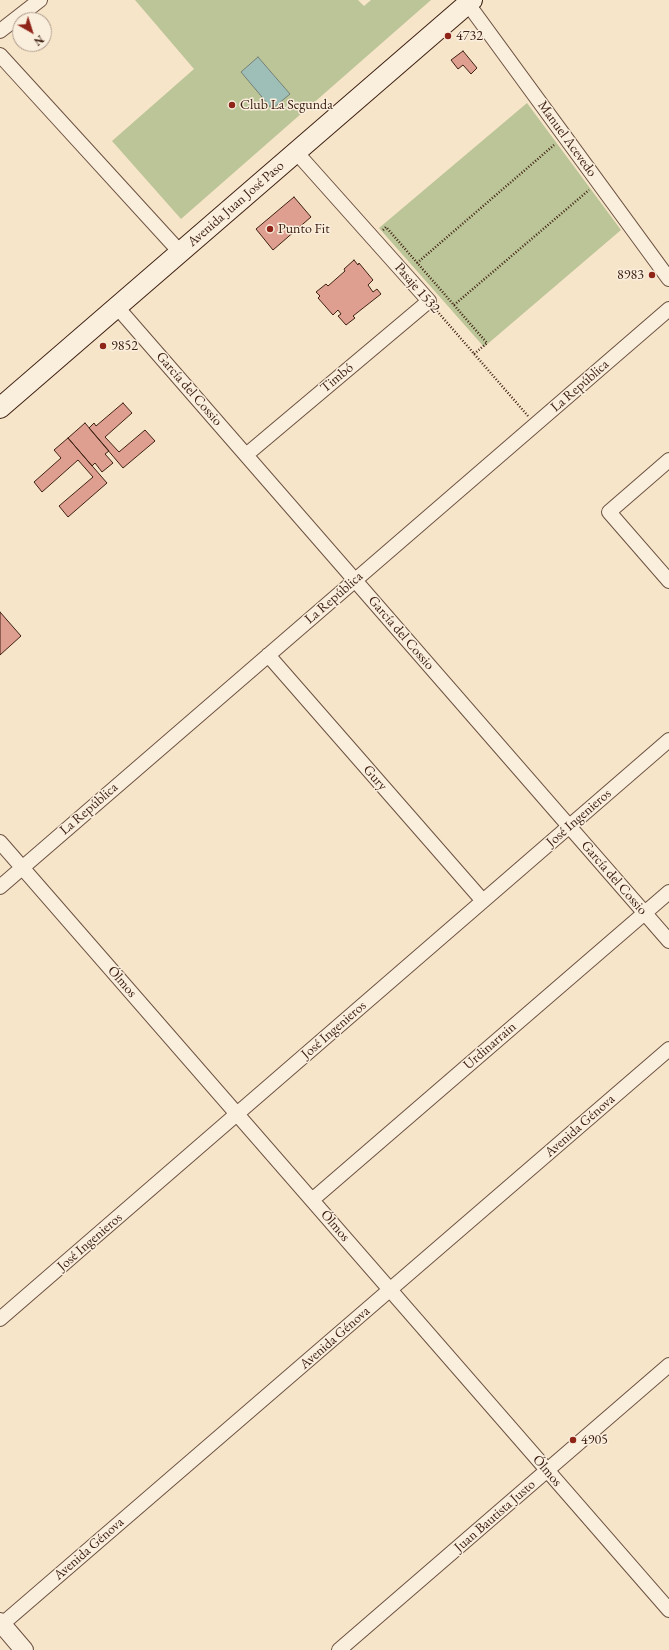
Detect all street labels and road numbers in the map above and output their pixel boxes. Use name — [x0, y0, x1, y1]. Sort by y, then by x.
street label: Manuel Acevedo — [534, 98, 600, 180]
street label: Avenida Juan José Paso — [184, 157, 288, 251]
street label: Pasaje 1532 — [391, 260, 443, 316]
street label: García del Cossio — [152, 348, 226, 430]
street label: La República — [548, 356, 612, 416]
street label: Timbó — [317, 359, 357, 397]
street label: La República — [302, 568, 366, 628]
street label: García del Cossio — [364, 592, 438, 674]
street label: Gury — [359, 762, 391, 794]
street label: La República — [57, 779, 121, 839]
street label: José Ingenieros — [543, 785, 615, 851]
street label: García del Cossio — [577, 837, 651, 919]
street label: Ólmos — [104, 963, 140, 1001]
street label: José Ingenieros — [298, 997, 370, 1063]
street label: Urdinarrain — [460, 1019, 520, 1073]
street label: Avenida Génova — [541, 1091, 619, 1161]
street label: Ólmos — [317, 1207, 353, 1245]
street label: José Ingenieros — [54, 1209, 126, 1275]
street label: Avenida Génova — [296, 1303, 374, 1373]
street label: Ólmos — [529, 1452, 565, 1490]
street label: Juan Bautista Justo — [451, 1476, 539, 1556]
street label: Avenida Génova — [50, 1514, 128, 1584]

